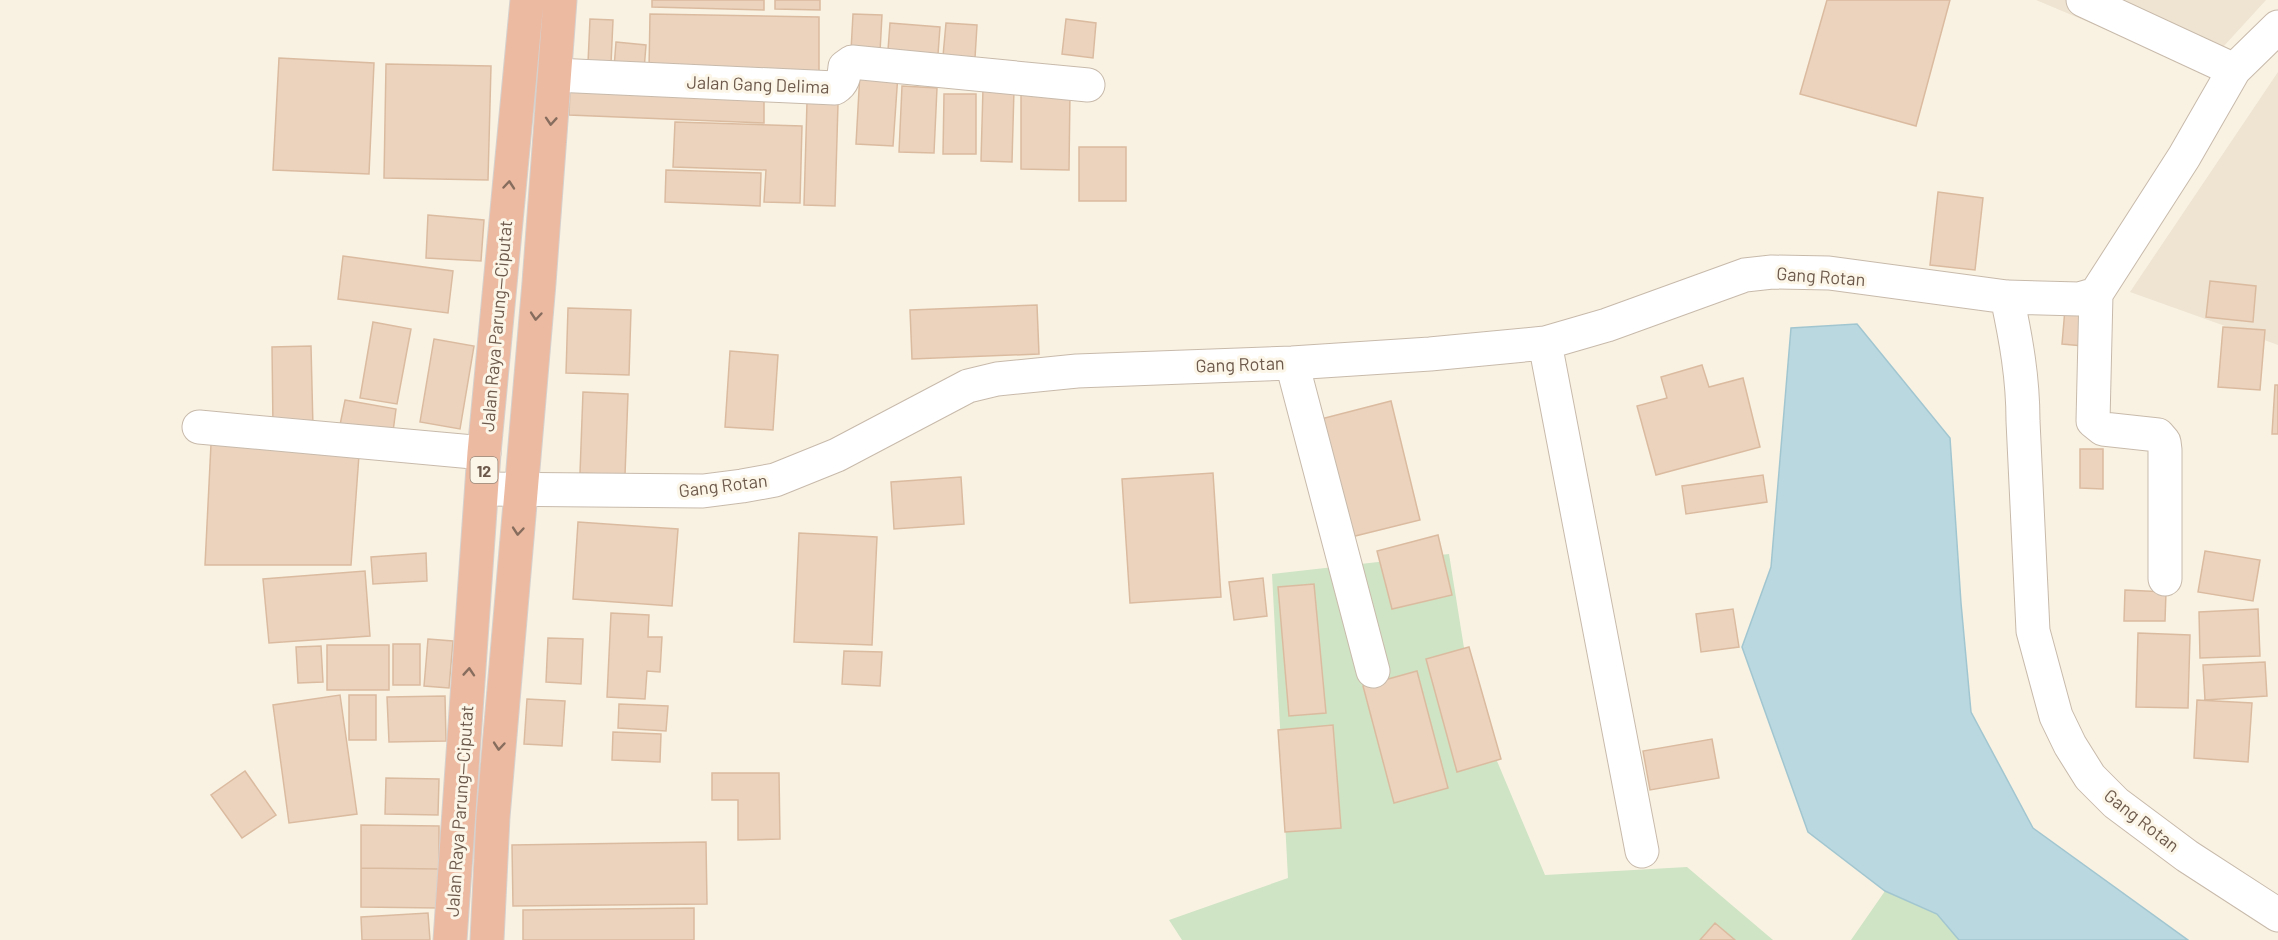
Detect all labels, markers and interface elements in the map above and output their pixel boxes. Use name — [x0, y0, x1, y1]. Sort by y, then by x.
street label: Jalan Gang Delima — [686, 71, 830, 97]
one-way arrow — [545, 117, 558, 126]
one-way arrow — [502, 180, 515, 189]
street label: Jalan Raya Parung—Ciputat — [476, 219, 516, 433]
street label: Gang Rotan — [1776, 262, 1866, 290]
one-way arrow — [530, 311, 543, 320]
street label: Gang Rotan — [1195, 351, 1285, 377]
road number: 12 — [470, 457, 498, 483]
street label: Gang Rotan — [677, 469, 769, 501]
one-way arrow — [512, 526, 525, 535]
one-way arrow — [462, 668, 475, 677]
street label: Jalan Raya Parung—Ciputat — [441, 704, 477, 918]
one-way arrow — [493, 741, 506, 751]
street label: Gang Rotan — [2100, 784, 2184, 856]

